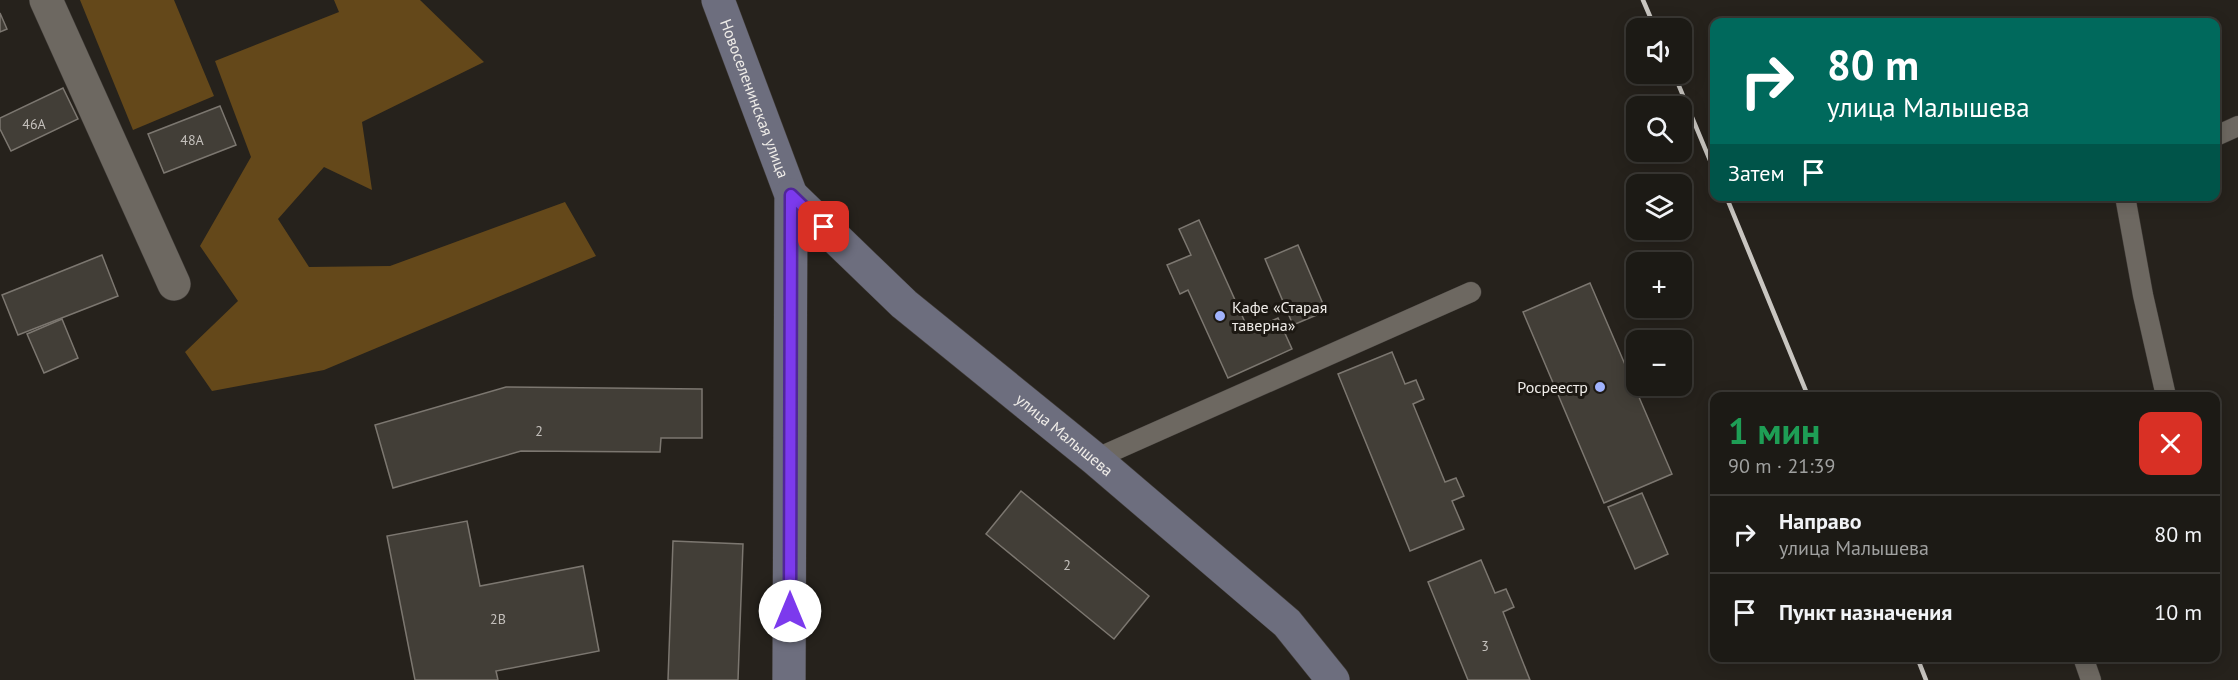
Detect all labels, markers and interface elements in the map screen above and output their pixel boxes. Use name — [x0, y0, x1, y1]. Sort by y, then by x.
street label: Новоселенинская улица — [716, 16, 794, 181]
map controls — [1626, 18, 1692, 396]
button: sound — [1626, 18, 1692, 84]
text: 80 m — [1827, 37, 1919, 92]
icon: right — [1728, 42, 1806, 120]
text: улица Малышева — [1827, 90, 2030, 124]
button: search — [1626, 96, 1692, 162]
house number: 46А — [22, 115, 47, 133]
house number: 48А — [180, 131, 205, 149]
icon: arrive — [1797, 156, 1830, 189]
text: Затем — [1728, 159, 1785, 187]
button: layers — [1626, 174, 1692, 240]
pin — [798, 201, 849, 252]
icon: arrive — [807, 210, 840, 243]
button: + — [1626, 252, 1692, 318]
place label: Кафе «Старая таверна» — [1232, 297, 1327, 335]
marker: Кафе «Старая таверна» — [1213, 309, 1227, 323]
button: − — [1626, 330, 1692, 396]
place label: Росреестр — [1517, 377, 1588, 397]
marker: Росреестр — [1593, 380, 1607, 394]
street label: улица Малышева — [1012, 389, 1118, 480]
text: 1 мин — [1728, 407, 1820, 454]
button: close — [2139, 412, 2202, 475]
house number: 2 — [535, 422, 543, 440]
text: 90 m · 21:39 — [1728, 453, 1835, 479]
text: Направо — [1779, 507, 1862, 535]
icon: right — [1728, 518, 1761, 551]
text: 80 m — [2154, 520, 2202, 548]
text: улица Малышева — [1779, 535, 1929, 561]
house number: 2 — [1063, 556, 1071, 574]
position arrow — [758, 579, 822, 643]
icon: arrive — [1728, 596, 1761, 629]
text: Пункт назначения — [1779, 598, 1952, 626]
text: 10 m — [2154, 598, 2202, 626]
house number: 2В — [490, 610, 506, 628]
house number: 3 — [1481, 637, 1489, 655]

